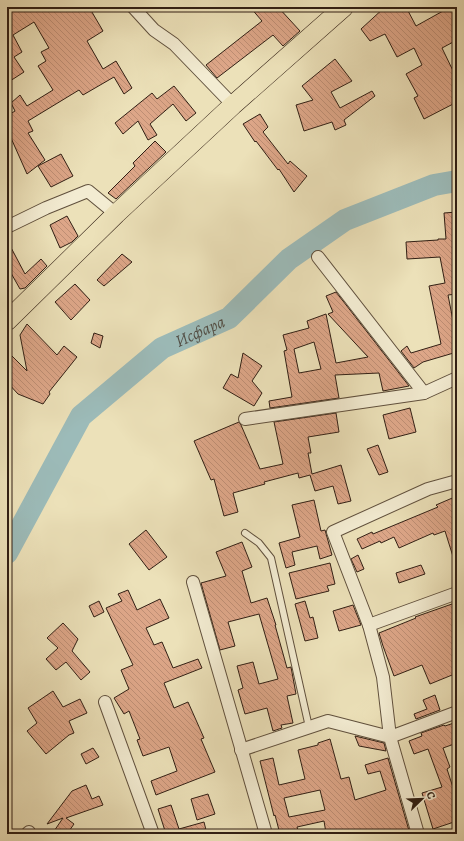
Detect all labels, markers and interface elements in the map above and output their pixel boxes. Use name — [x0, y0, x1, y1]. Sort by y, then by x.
water label: Исфара — [172, 310, 229, 353]
north arrow — [402, 779, 442, 819]
text: С — [423, 789, 439, 802]

